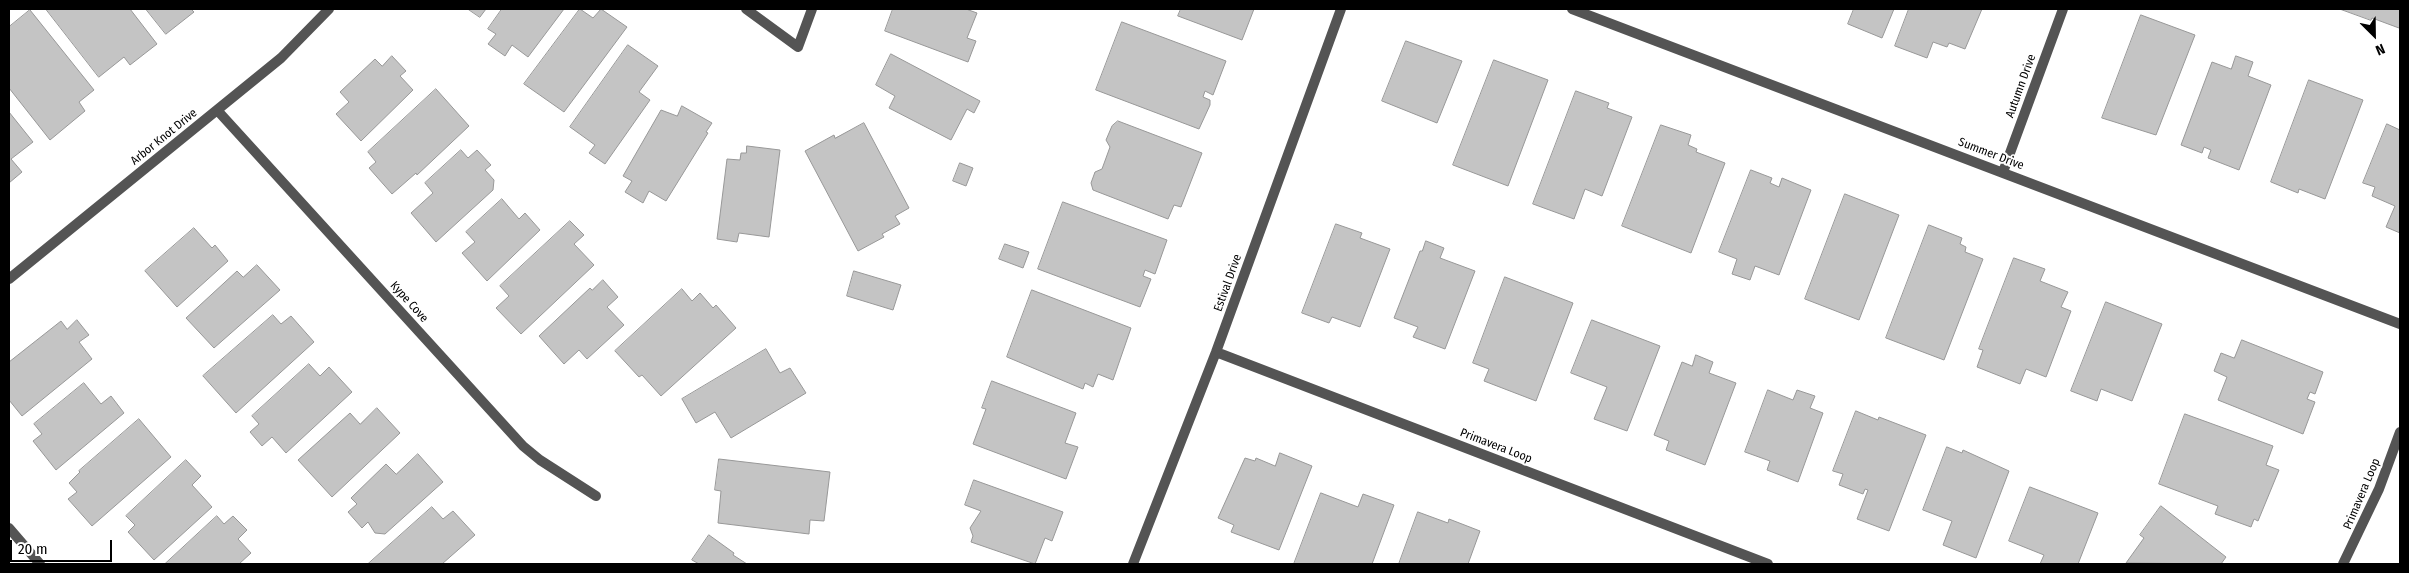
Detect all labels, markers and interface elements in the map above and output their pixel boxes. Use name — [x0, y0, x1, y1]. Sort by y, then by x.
north arrow — [2349, 10, 2399, 60]
text: N — [2373, 40, 2387, 59]
street label: Autumn Drive — [2003, 52, 2039, 120]
street label: Arbor Knot Drive — [128, 106, 200, 168]
street label: Summer Drive — [1956, 135, 2026, 173]
street label: Estival Drive — [1211, 252, 1245, 314]
street label: Kype Cove — [387, 279, 431, 325]
street label: Primavera Loop — [1458, 426, 1534, 466]
street label: Primavera Loop — [2341, 456, 2383, 532]
scale bar — [12, 530, 115, 562]
text: 20 m — [18, 540, 48, 558]

